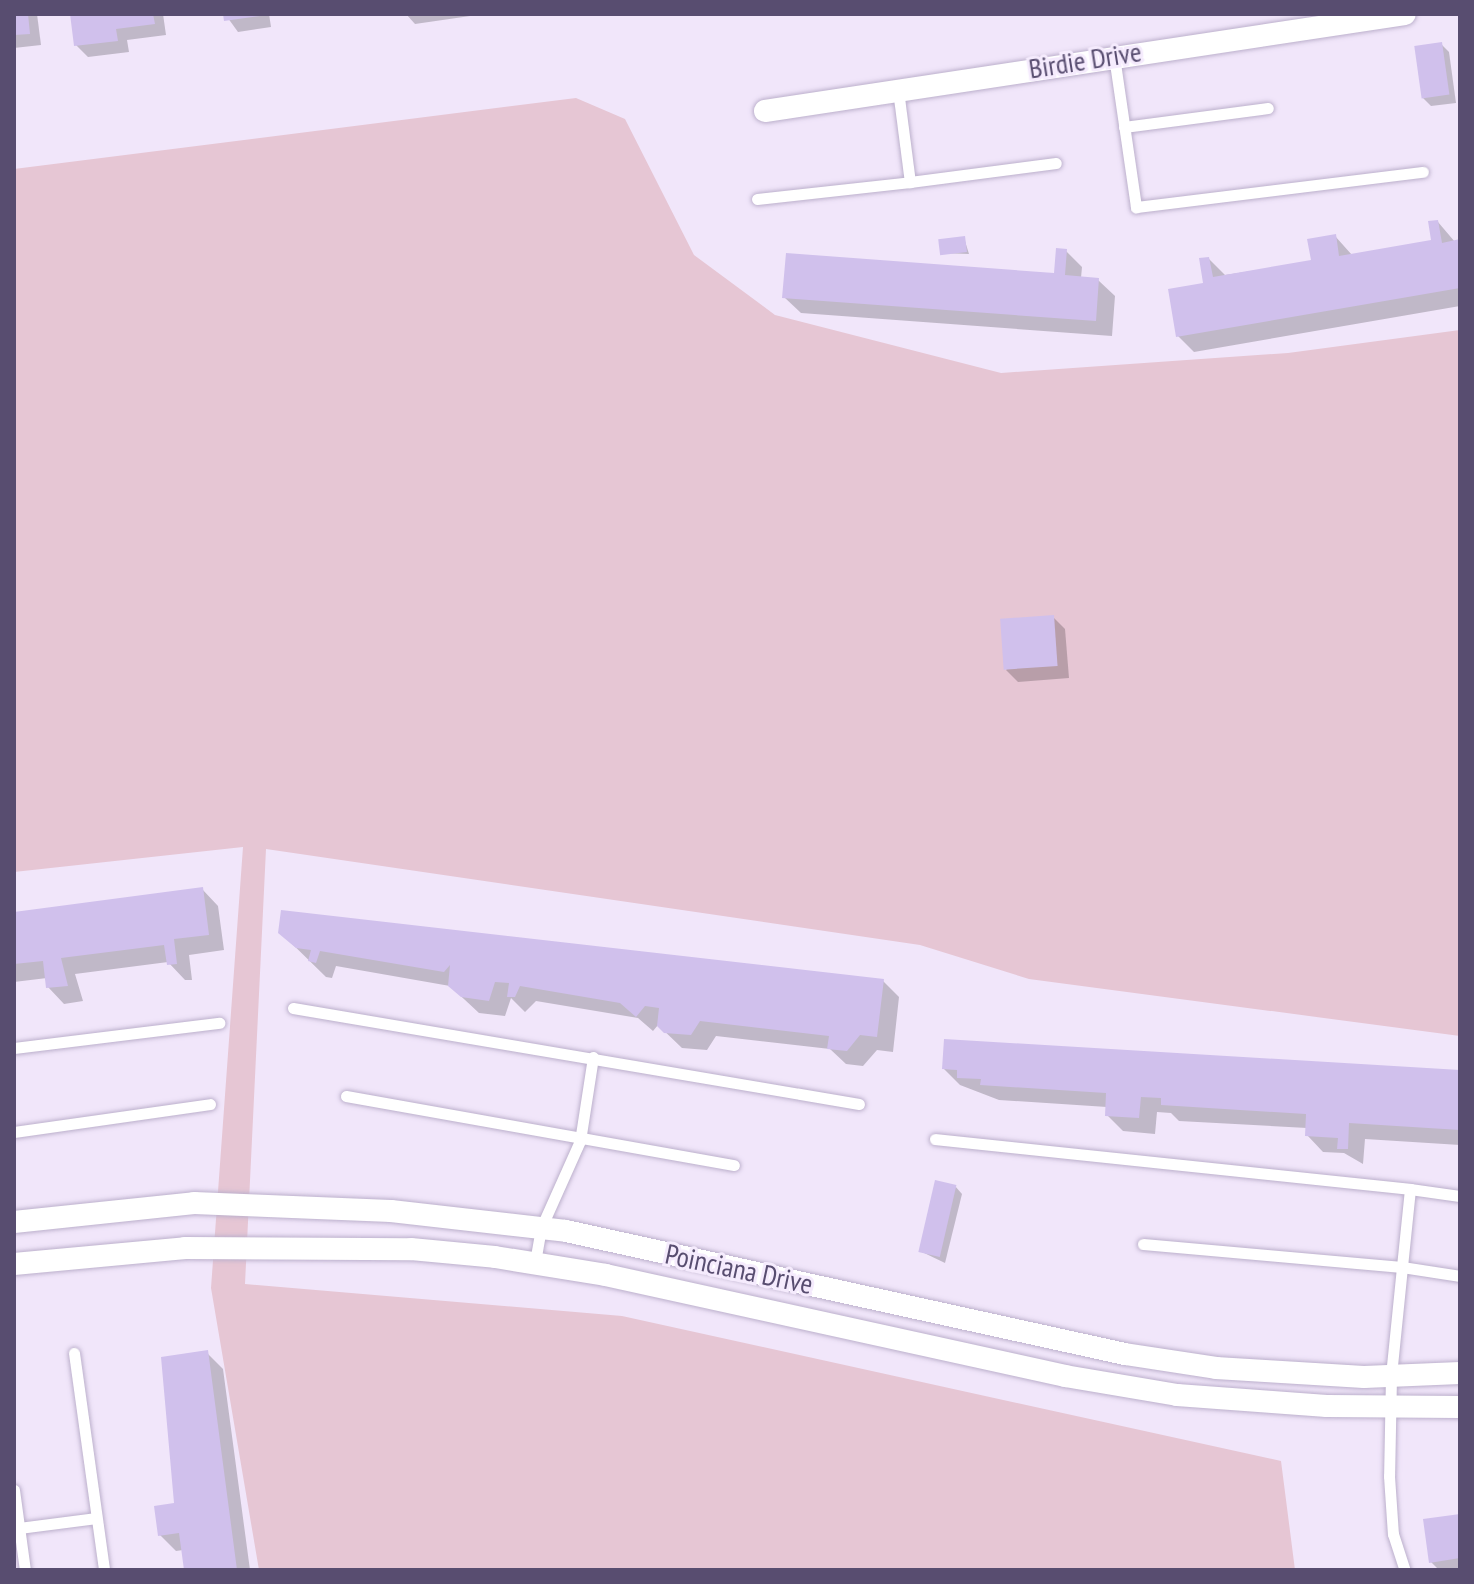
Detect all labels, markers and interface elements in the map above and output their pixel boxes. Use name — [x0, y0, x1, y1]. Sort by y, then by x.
street label: Birdie Drive — [1026, 35, 1144, 85]
street label: Poinciana Drive — [662, 1237, 816, 1301]

